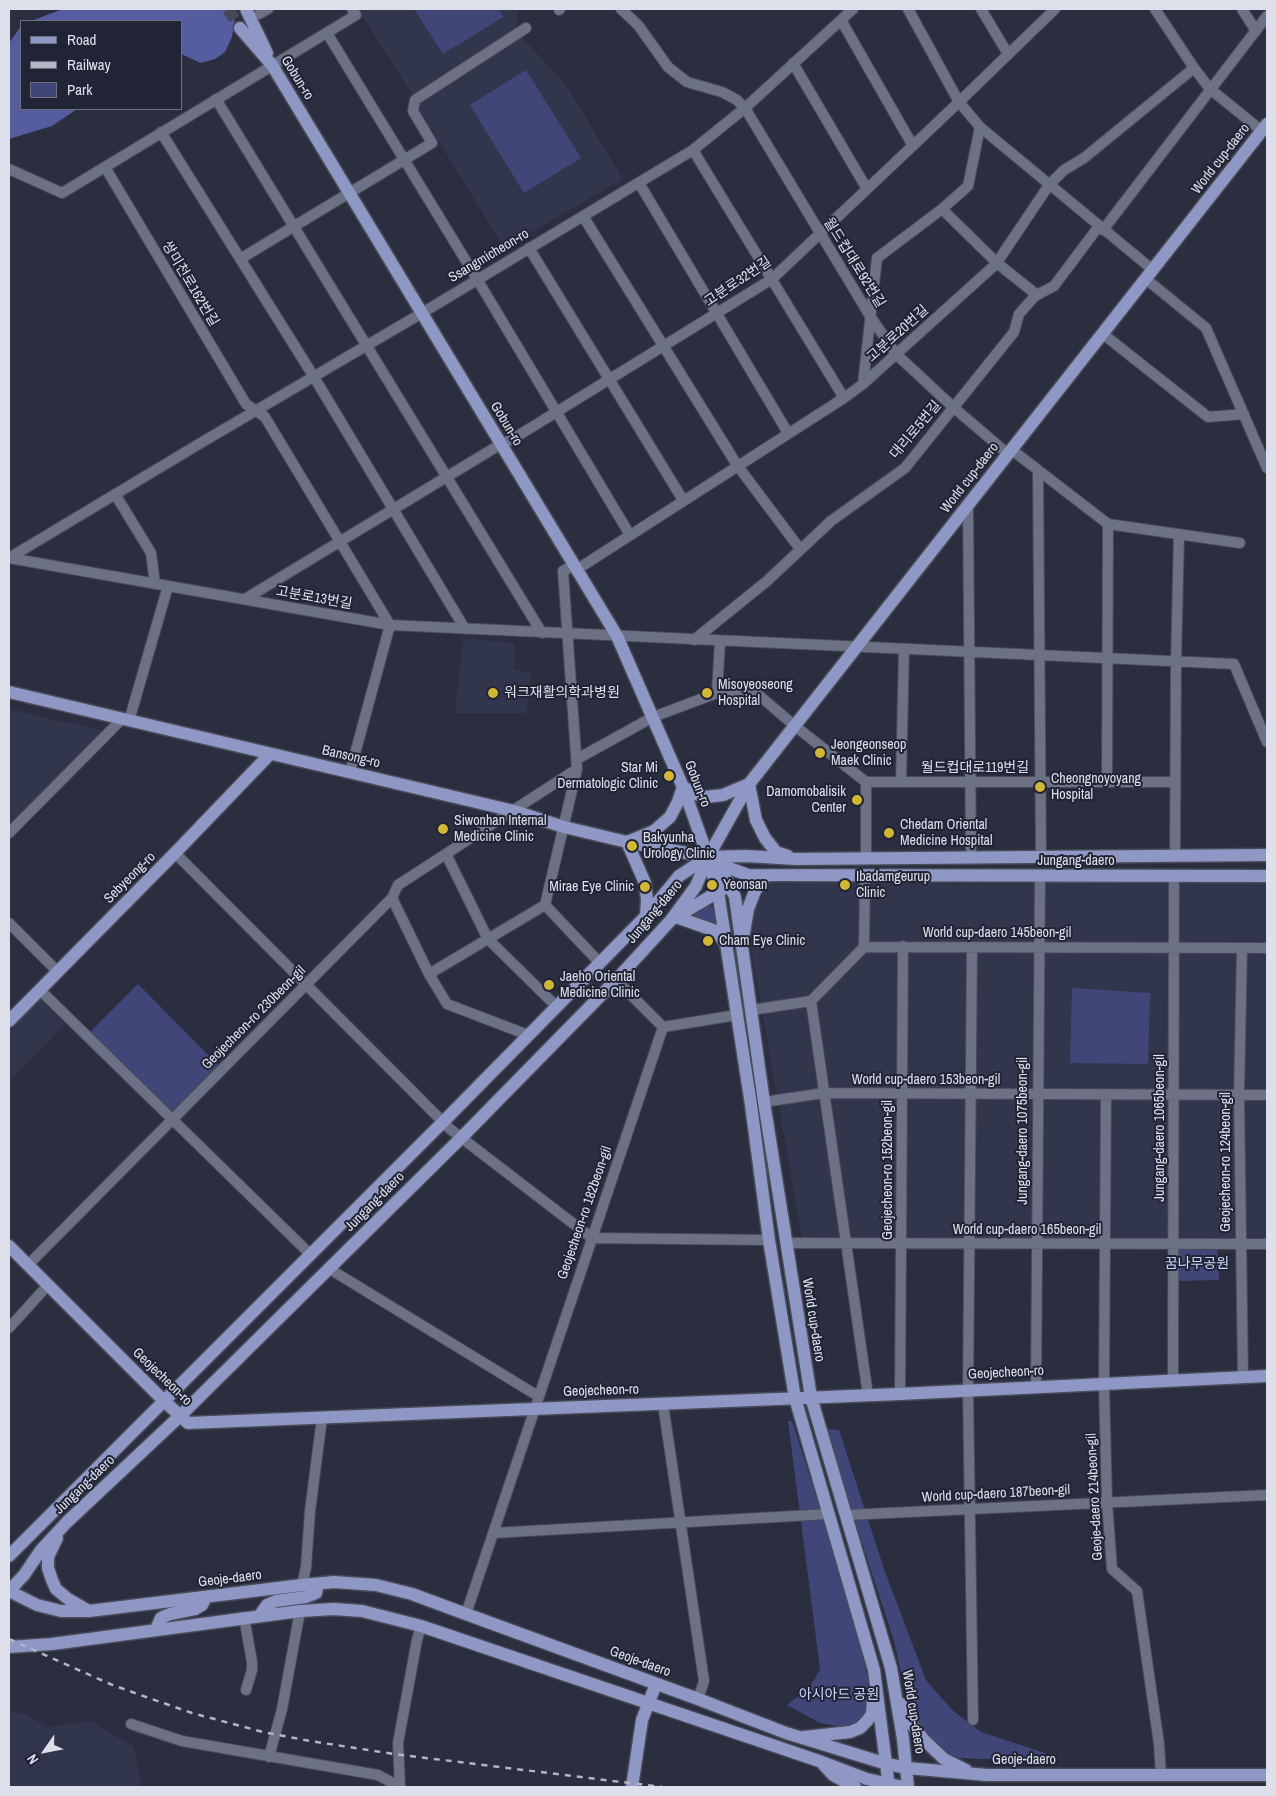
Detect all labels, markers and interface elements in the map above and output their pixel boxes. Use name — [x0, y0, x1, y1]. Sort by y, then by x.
legend — [20, 20, 182, 110]
text: Road — [67, 29, 96, 50]
street label: Gobun-ro — [277, 53, 317, 103]
text: Railway — [67, 54, 111, 75]
text: Park — [67, 79, 92, 100]
street label: World cup-daero — [1188, 120, 1254, 198]
street label: 월드컵대로92번길 — [820, 215, 888, 311]
street label: Ssangmicheon-ro — [446, 225, 532, 287]
street label: 쌍미천로162번길 — [158, 238, 222, 330]
street label: 고분로32번길 — [701, 253, 775, 311]
street label: 고분로20번길 — [864, 302, 932, 366]
street label: 대리로5번길 — [887, 397, 945, 463]
street label: Gobun-ro — [486, 399, 526, 449]
street label: World cup-daero — [937, 439, 1003, 517]
street label: 고분로13번길 — [275, 583, 353, 613]
place label: Misoyeoseong Hospital — [718, 677, 793, 710]
place label: 워크재활의학과병원 — [504, 685, 620, 701]
marker: 워크재활의학과병원 — [486, 686, 500, 700]
marker: Misoyeoseong Hospital — [700, 686, 714, 700]
place label: Jeongeonseop Maek Clinic — [831, 737, 906, 770]
street label: Bansong-ro — [320, 742, 382, 772]
marker: Jeongeonseop Maek Clinic — [813, 746, 827, 760]
street label: Gobun-ro — [680, 758, 714, 810]
place label: Star Mi Dermatologic Clinic — [557, 760, 658, 792]
street label: 월드컵대로119번길 — [921, 760, 1029, 776]
marker: Star Mi Dermatologic Clinic — [662, 769, 676, 783]
place label: Cheongnoyoyang Hospital — [1051, 771, 1141, 804]
marker: Cheongnoyoyang Hospital — [1033, 780, 1047, 794]
place label: Damomobalisik Center — [766, 784, 846, 816]
marker: Damomobalisik Center — [850, 793, 864, 807]
place label: Siwonhan Internal Medicine Clinic — [454, 813, 547, 846]
place label: Chedam Oriental Medicine Hospital — [900, 817, 993, 850]
marker: Siwonhan Internal Medicine Clinic — [436, 822, 450, 836]
marker: Chedam Oriental Medicine Hospital — [882, 826, 896, 840]
place label: Bakyunha Urology Clinic — [643, 830, 715, 862]
marker: Bakyunha Urology Clinic — [625, 839, 639, 853]
street label: Sebyeong-ro — [101, 849, 159, 907]
street label: Jungang-daero — [1037, 853, 1115, 869]
place label: Ibadamgeurup Clinic — [856, 869, 930, 902]
street label: Jungang-daero — [624, 877, 686, 947]
place label: Yeonsan — [723, 877, 767, 893]
marker: Yeonsan — [705, 878, 719, 892]
marker: Ibadamgeurup Clinic — [838, 878, 852, 892]
place label: Mirae Eye Clinic — [549, 879, 634, 895]
marker: Mirae Eye Clinic — [638, 880, 652, 894]
street label: World cup-daero 145beon-gil — [923, 925, 1071, 941]
place label: Cham Eye Clinic — [719, 933, 805, 949]
marker: Cham Eye Clinic — [701, 934, 715, 948]
street label: Geojecheon-ro 230beon-gil — [199, 963, 309, 1073]
place label: Jaeho Oriental Medicine Clinic — [560, 969, 640, 1002]
marker: Jaeho Oriental Medicine Clinic — [542, 978, 556, 992]
street label: Jungang-daero 1065beon-gil — [1152, 1054, 1168, 1202]
street label: Jungang-daero 1075beon-gil — [1015, 1057, 1031, 1205]
street label: World cup-daero 153beon-gil — [852, 1072, 1000, 1088]
street label: Geojecheon-ro 124beon-gil — [1218, 1092, 1234, 1232]
street label: Geojecheon-ro 152beon-gil — [880, 1100, 896, 1240]
street label: Geojecheon-ro 182beon-gil — [554, 1144, 616, 1282]
street label: Jungang-daero — [342, 1169, 408, 1235]
street label: World cup-daero 165beon-gil — [953, 1222, 1101, 1238]
park label: 꿈나무공원 — [1165, 1256, 1229, 1272]
street label: World cup-daero — [798, 1277, 828, 1363]
street label: Geojecheon-ro — [129, 1345, 195, 1409]
street label: Geojecheon-ro — [968, 1363, 1044, 1383]
street label: Geojecheon-ro — [563, 1381, 639, 1401]
street label: Geoje-daero 214beon-gil — [1083, 1433, 1107, 1561]
street label: Jungang-daero — [51, 1452, 119, 1518]
street label: World cup-daero 187beon-gil — [921, 1482, 1071, 1506]
street label: Geoje-daero — [197, 1567, 263, 1591]
street label: Geoje-daero — [607, 1643, 673, 1681]
street label: World cup-daero — [898, 1669, 928, 1755]
park label: 아시아드 공원 — [799, 1687, 879, 1703]
north arrow — [20, 1726, 70, 1776]
text: N — [23, 1751, 42, 1768]
street label: Geoje-daero — [992, 1752, 1056, 1768]

